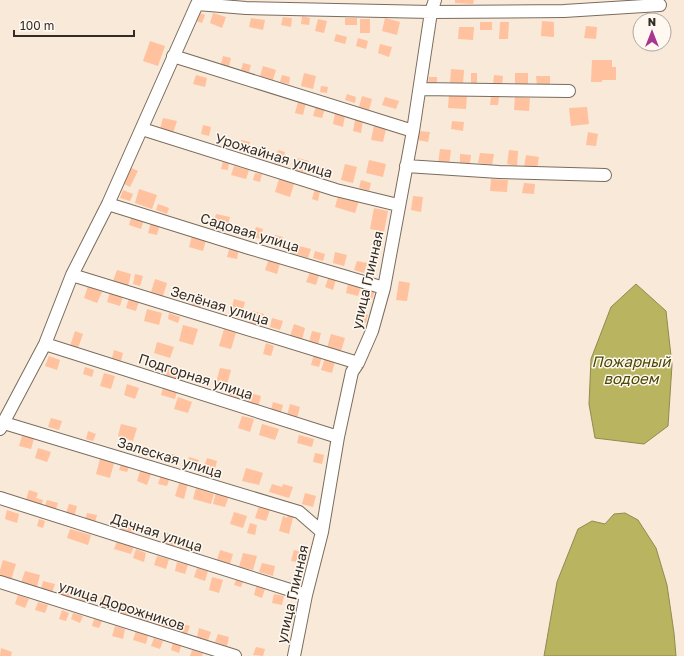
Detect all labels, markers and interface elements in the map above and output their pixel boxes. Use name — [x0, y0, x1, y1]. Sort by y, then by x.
scale bar — [14, 12, 134, 38]
north arrow — [632, 12, 672, 52]
text: N — [648, 15, 656, 28]
text: 100 m — [20, 18, 54, 33]
street label: Урожайная улица — [213, 129, 335, 181]
street label: Садовая улица — [198, 209, 302, 255]
street label: улица Глинная — [347, 229, 387, 331]
street label: Зелёная улица — [169, 282, 271, 328]
street label: Подгорная улица — [137, 349, 255, 403]
water label: Пожарный водоем — [592, 352, 671, 387]
street label: Залеская улица — [115, 433, 225, 481]
street label: Дачная улица — [109, 509, 205, 555]
street label: улица Глинная — [272, 543, 312, 645]
street label: улица Дорожников — [57, 577, 188, 634]

